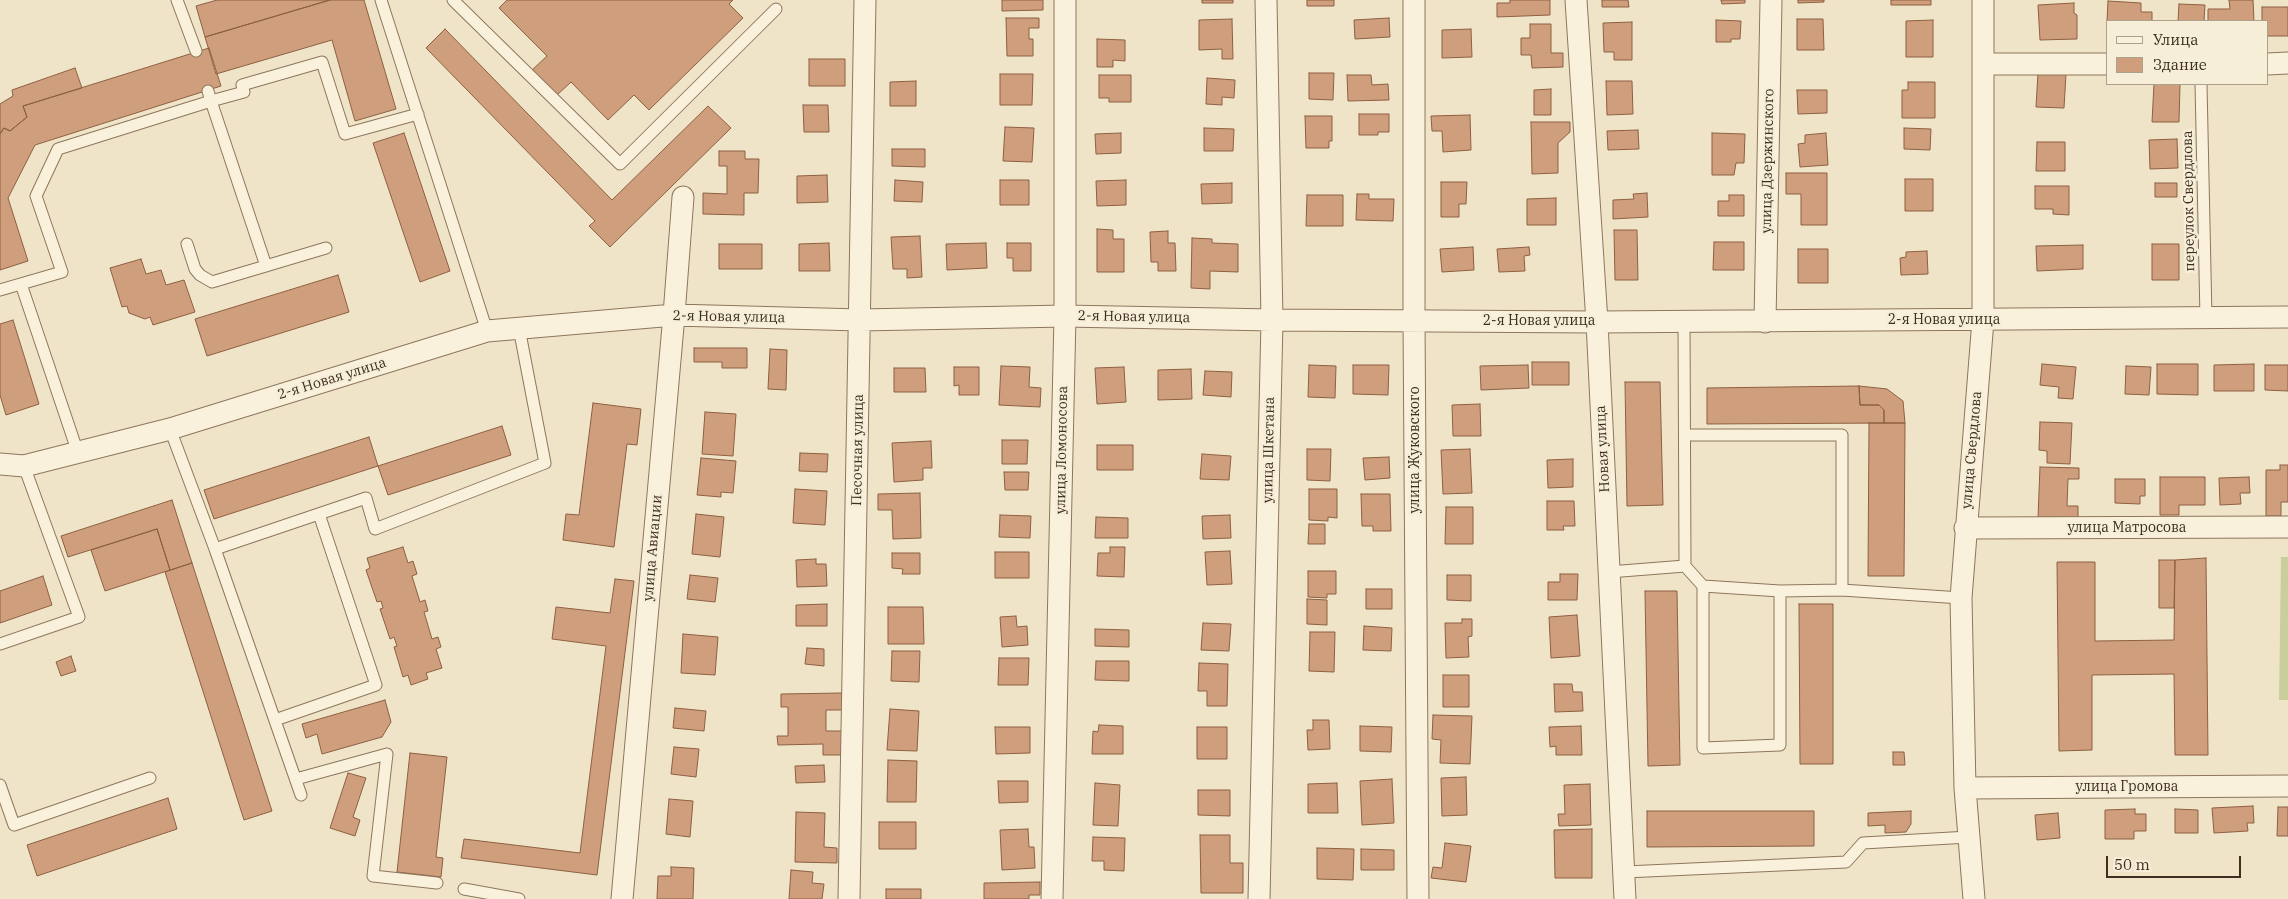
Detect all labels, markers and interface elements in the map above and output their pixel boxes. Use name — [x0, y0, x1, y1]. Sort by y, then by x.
legend — [2106, 20, 2268, 85]
text: Улица — [2153, 30, 2198, 49]
text: Здание — [2153, 55, 2207, 74]
street label: улица Дзержинского — [1758, 88, 1778, 234]
street label: переулок Свердлова — [2179, 130, 2199, 272]
street label: 2-я Новая улица — [673, 308, 785, 326]
street label: 2-я Новая улица — [1078, 308, 1190, 326]
street label: 2-я Новая улица — [1888, 312, 2000, 328]
street label: 2-я Новая улица — [1483, 313, 1595, 329]
street label: 2-я Новая улица — [276, 354, 388, 404]
street label: улица Ломоносова — [1052, 386, 1072, 514]
street label: улица Жуковского — [1407, 386, 1423, 514]
street label: улица Свердлова — [1958, 390, 1986, 510]
street label: Песочная улица — [849, 394, 867, 506]
street label: улица Шкетана — [1260, 397, 1278, 503]
street label: Новая улица — [1592, 405, 1614, 493]
street label: улица Авиации — [640, 494, 666, 602]
street label: улица Матросова — [2067, 520, 2187, 536]
street label: улица Громова — [2076, 779, 2178, 795]
scale bar — [2108, 846, 2243, 878]
text: 50 m — [2114, 855, 2150, 874]

